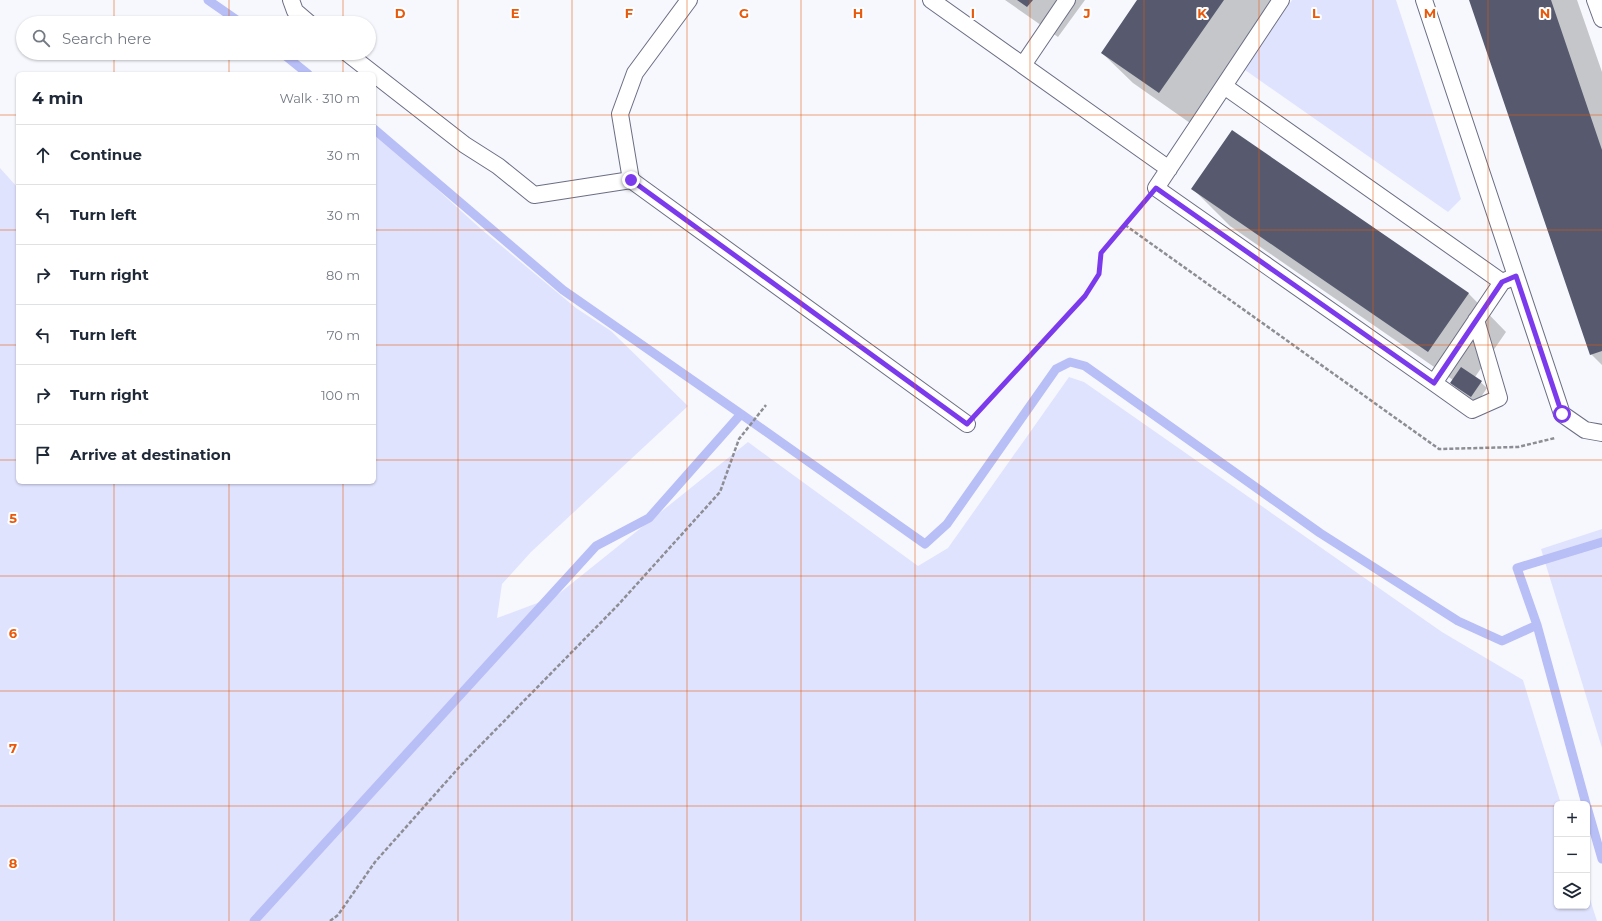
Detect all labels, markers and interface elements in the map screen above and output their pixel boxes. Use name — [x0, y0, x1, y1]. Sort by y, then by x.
text: D — [395, 5, 406, 21]
text: E — [511, 5, 520, 21]
text: F — [625, 5, 633, 21]
text: G — [739, 5, 749, 21]
text: H — [853, 5, 863, 21]
text: I — [971, 5, 975, 21]
text: J — [1082, 5, 1091, 21]
text: K — [1197, 5, 1207, 21]
text: L — [1312, 5, 1320, 21]
text: M — [1424, 5, 1436, 21]
text: N — [1540, 5, 1550, 21]
search box — [16, 16, 376, 60]
icon: search — [30, 27, 52, 49]
text: Search here — [62, 29, 151, 48]
text: 4 min — [32, 88, 83, 108]
text: Walk · 310 m — [279, 90, 360, 106]
icon: ahead — [32, 144, 54, 166]
text: Continue — [70, 145, 142, 164]
text: 30 m — [327, 147, 360, 163]
route end — [622, 171, 640, 189]
icon: left — [32, 204, 54, 226]
text: Turn left — [70, 205, 137, 224]
text: 30 m — [327, 207, 360, 223]
icon: right — [32, 264, 54, 286]
text: Turn right — [70, 265, 149, 284]
text: 80 m — [326, 267, 360, 283]
icon: left — [32, 324, 54, 346]
text: Turn left — [70, 325, 137, 344]
text: 70 m — [327, 327, 360, 343]
icon: right — [32, 384, 54, 406]
text: Turn right — [70, 385, 149, 404]
text: 100 m — [321, 387, 360, 403]
route start — [1553, 405, 1571, 423]
icon: arrive — [32, 444, 54, 466]
text: Arrive at destination — [70, 445, 231, 464]
text: 5 — [9, 510, 17, 526]
text: 6 — [9, 625, 18, 641]
text: 7 — [9, 740, 17, 756]
map controls — [1554, 801, 1590, 909]
button: + — [1554, 801, 1590, 837]
button: − — [1554, 837, 1590, 873]
text: 8 — [9, 855, 18, 871]
button: layers — [1554, 873, 1590, 909]

